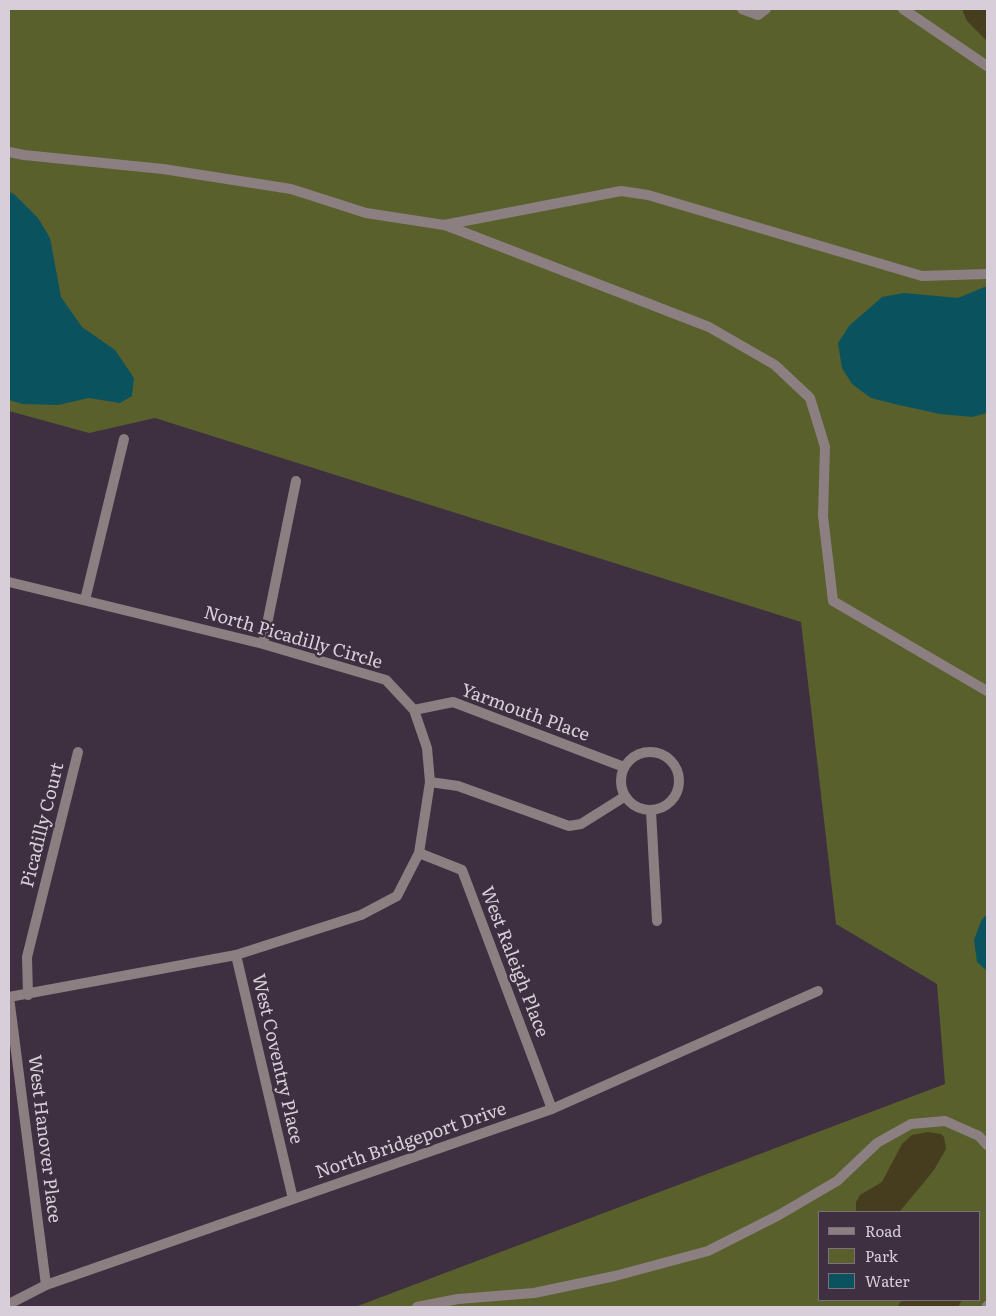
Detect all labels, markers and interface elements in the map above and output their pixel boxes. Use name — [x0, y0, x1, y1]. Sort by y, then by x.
street label: North Picadilly Circle — [201, 602, 385, 674]
street label: Yarmouth Place — [458, 680, 592, 746]
street label: Picadilly Court — [17, 760, 69, 890]
street label: West Raleigh Place — [475, 884, 553, 1040]
street label: West Coventry Place — [247, 972, 307, 1146]
street label: West Hanover Place — [23, 1054, 65, 1224]
street label: North Bridgeport Drive — [313, 1098, 509, 1184]
legend — [818, 1211, 981, 1301]
text: Road — [865, 1219, 901, 1242]
text: Park — [865, 1244, 898, 1267]
text: Water — [865, 1269, 910, 1292]

